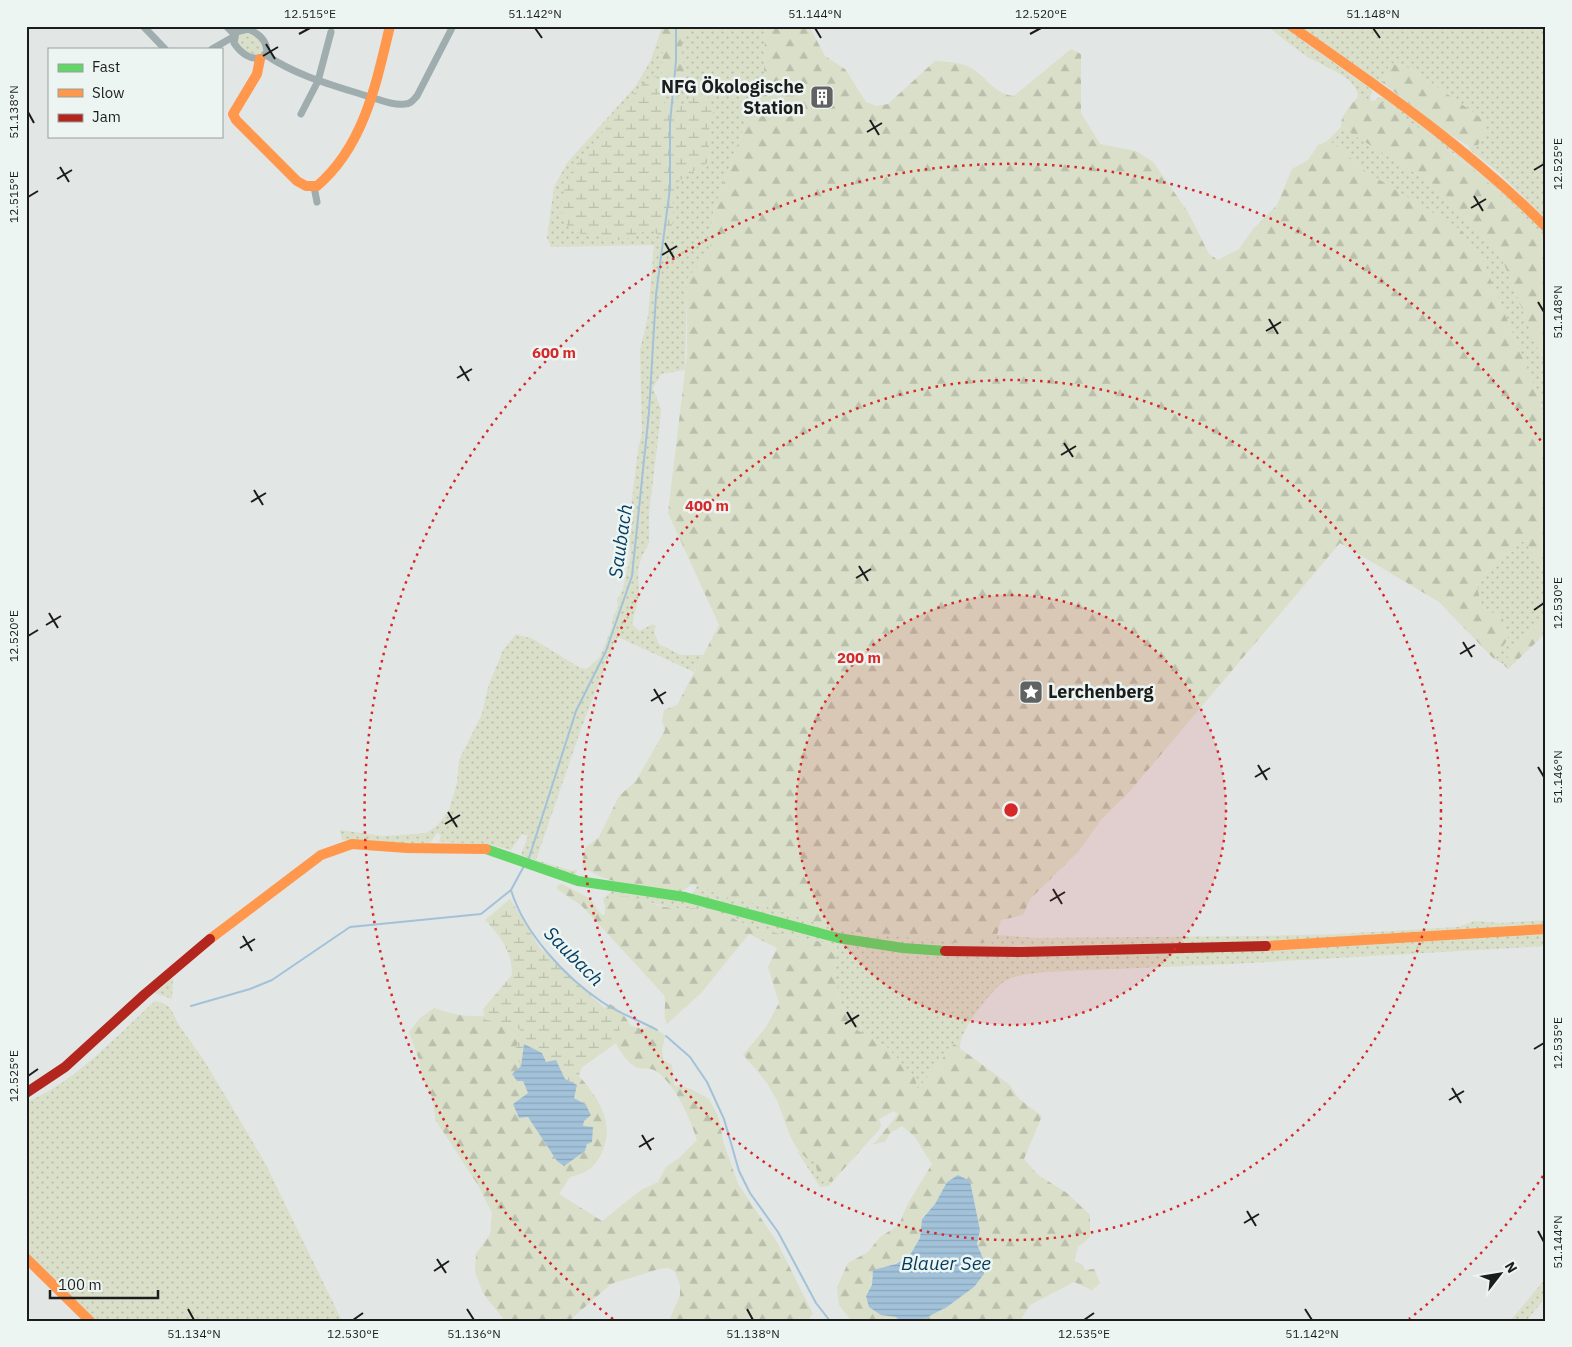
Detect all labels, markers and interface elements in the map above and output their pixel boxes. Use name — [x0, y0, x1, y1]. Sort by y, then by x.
text: 12.515°E — [284, 6, 336, 21]
text: 51.142°N — [508, 6, 562, 21]
text: 51.144°N — [788, 6, 842, 21]
text: 12.520°E — [1015, 6, 1067, 21]
text: 51.148°N — [1346, 6, 1400, 21]
legend — [48, 48, 222, 138]
text: Fast — [92, 57, 120, 76]
place label: NFG Ökologische Station — [661, 75, 804, 119]
text: Slow — [92, 83, 125, 102]
building icon: NFG Ökologische Station — [809, 84, 835, 110]
text: 51.138°N — [6, 85, 21, 139]
text: Jam — [92, 107, 121, 126]
text: 12.525°E — [1550, 138, 1565, 190]
text: 12.515°E — [6, 171, 21, 223]
text: 51.148°N — [1550, 285, 1565, 339]
text: 600 m — [532, 343, 576, 362]
text: 400 m — [685, 496, 729, 515]
water label: Saubach — [603, 502, 637, 580]
text: 12.530°E — [1550, 577, 1565, 629]
text: 12.520°E — [6, 610, 21, 662]
text: 200 m — [837, 648, 881, 667]
place icon: Lerchenberg — [1018, 679, 1044, 705]
place label: Lerchenberg — [1048, 680, 1154, 703]
text: 51.146°N — [1550, 750, 1565, 804]
centre of rings — [1002, 801, 1020, 819]
water label: Saubach — [539, 921, 609, 991]
text: 12.535°E — [1550, 1017, 1565, 1069]
text: 12.525°E — [6, 1050, 21, 1102]
text: 51.144°N — [1550, 1215, 1565, 1269]
north arrow — [1474, 1250, 1524, 1300]
water label: Blauer See — [901, 1251, 991, 1275]
text: N — [1501, 1258, 1521, 1276]
scale bar — [50, 1267, 158, 1299]
text: 100 m — [58, 1275, 102, 1294]
text: 51.134°N — [167, 1326, 221, 1341]
text: 12.530°E — [327, 1326, 379, 1341]
text: 51.136°N — [447, 1326, 501, 1341]
text: 51.138°N — [726, 1326, 780, 1341]
text: 12.535°E — [1058, 1326, 1110, 1341]
text: 51.142°N — [1285, 1326, 1339, 1341]

